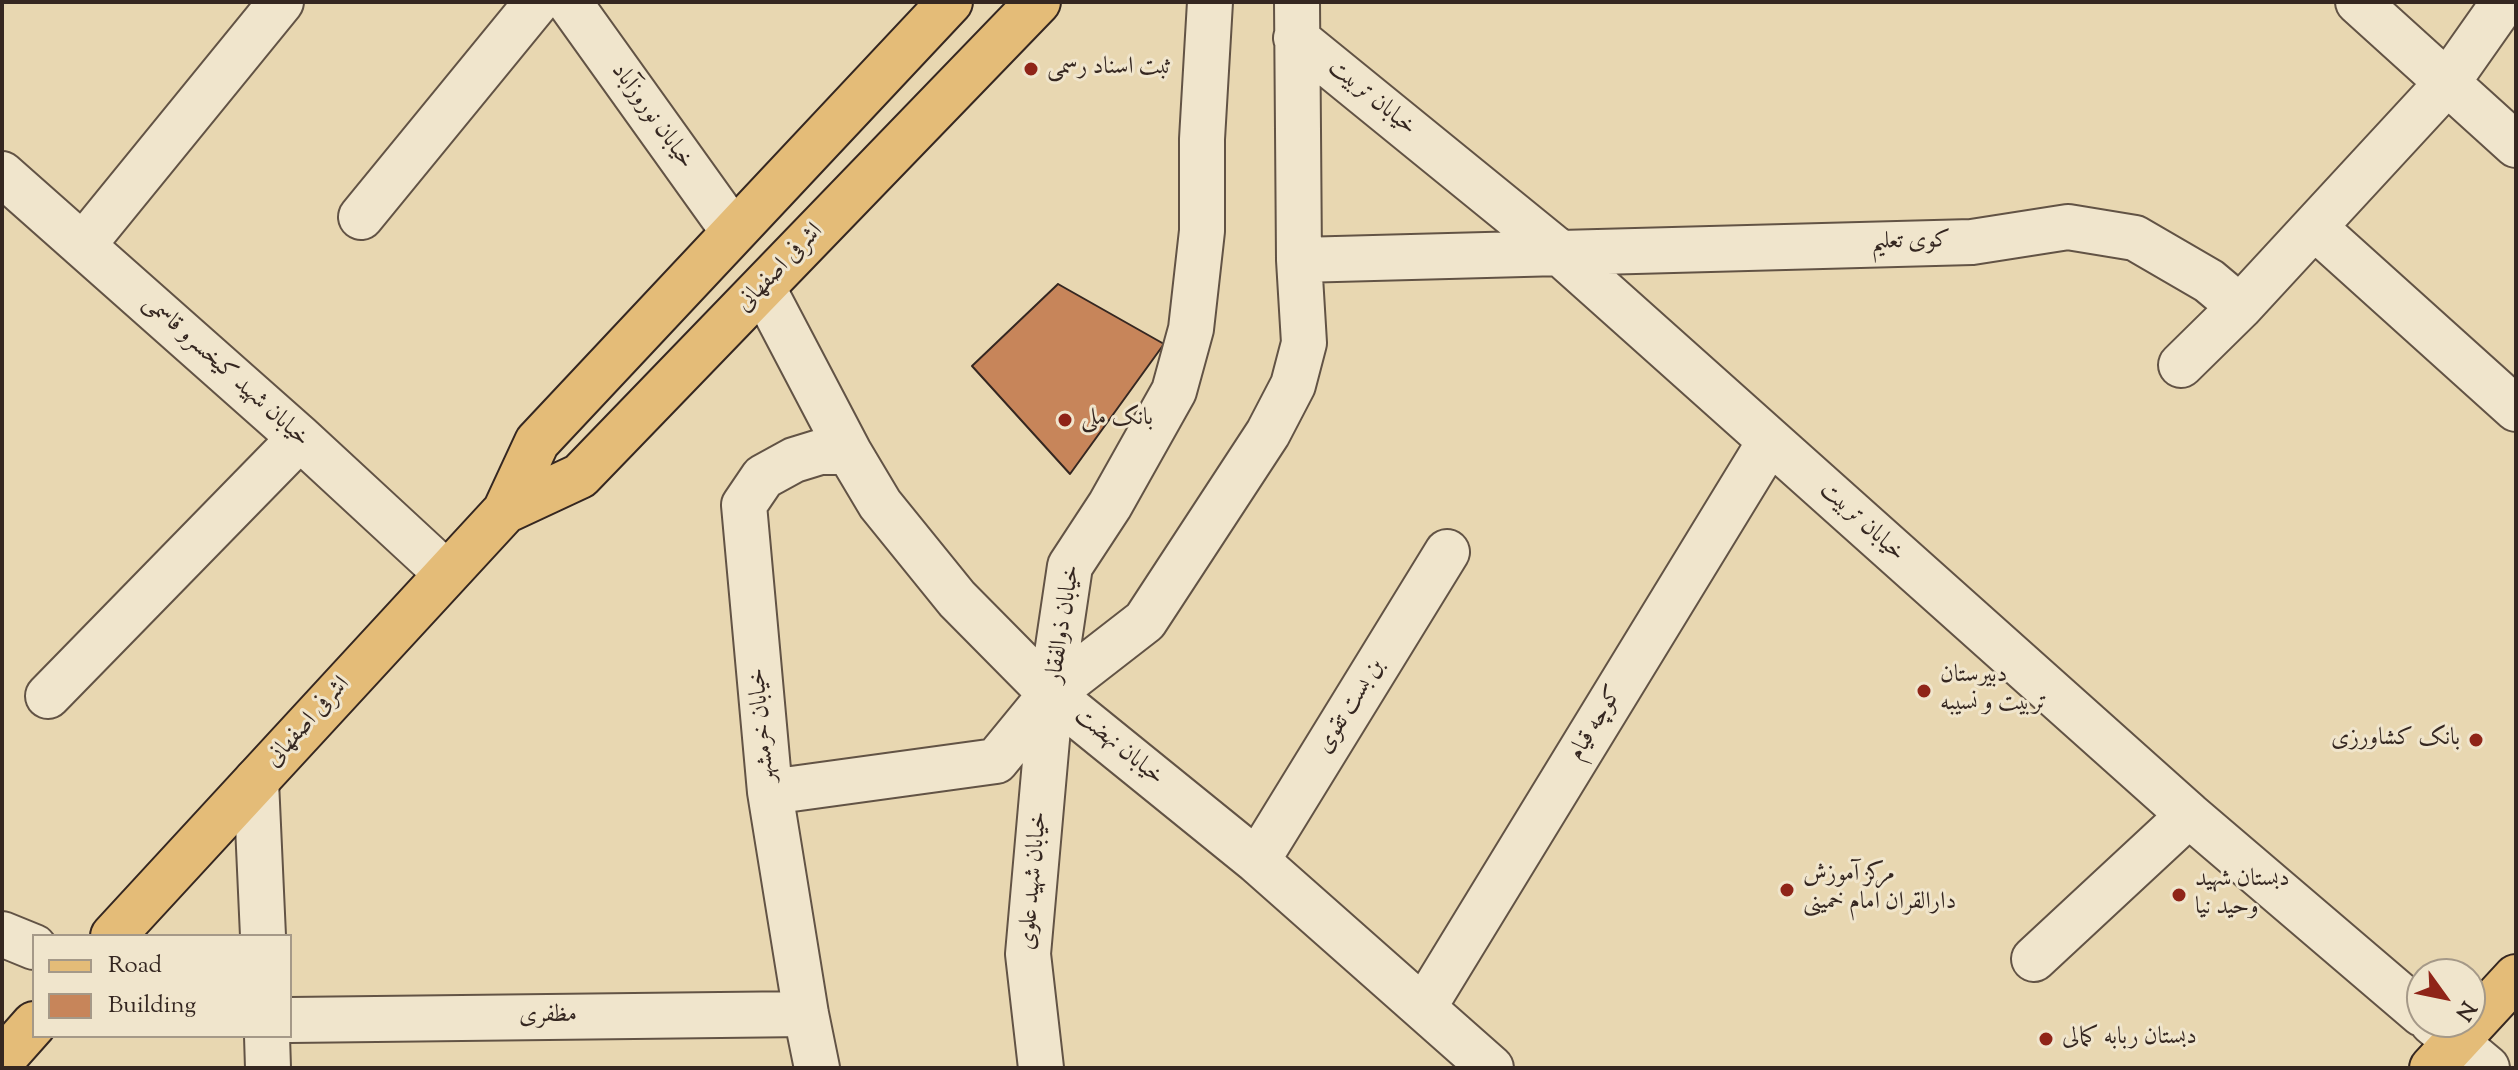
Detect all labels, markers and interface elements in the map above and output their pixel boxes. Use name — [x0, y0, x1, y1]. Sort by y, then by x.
place label: ثبت اسناد رسمی — [1047, 55, 1172, 83]
street label: خیابان تربیت — [1321, 55, 1421, 143]
street label: خیابان نوروزآباد — [603, 59, 699, 175]
marker: ثبت اسناد رسمی — [1022, 60, 1040, 78]
street label: اشرفی اصفهانی — [732, 219, 830, 319]
street label: کوی تعلیم — [1871, 228, 1951, 258]
street label: خیابان شهید کیخسرو قاسمی — [136, 290, 314, 454]
place label: بانک ملی — [1081, 406, 1153, 434]
marker: بانک ملی — [1056, 411, 1074, 429]
street label: خیابان تربیت — [1812, 477, 1910, 569]
street label: خیابان ذوالفقار — [1041, 563, 1089, 685]
street label: بن بست تقوی — [1312, 654, 1392, 760]
place label: دبیرستان تربیت و نسیبه — [1940, 663, 2047, 719]
street label: خیابان خرمشهر — [745, 667, 783, 783]
street label: اشرفی اصفهانی — [261, 672, 357, 774]
street label: کوچه قیام — [1564, 681, 1630, 767]
marker: دبیرستان تربیت و نسیبه — [1915, 682, 1933, 700]
street label: خیابان نهضت — [1067, 703, 1169, 793]
place label: بانک کشاورزی — [2331, 726, 2460, 754]
marker: بانک کشاورزی — [2467, 731, 2485, 749]
street label: خیابان شهید علوی — [1015, 811, 1055, 951]
place label: مرکز آموزش دارالقران امام خمینی — [1803, 862, 1956, 918]
place label: دبستان شهید وحید نیا — [2195, 867, 2290, 923]
marker: مرکز آموزش دارالقران امام خمینی — [1778, 881, 1796, 899]
marker: دبستان شهید وحید نیا — [2170, 886, 2188, 904]
legend — [32, 934, 292, 1038]
text: Road — [108, 949, 162, 983]
north arrow — [2406, 958, 2486, 1038]
text: Building — [108, 989, 196, 1023]
text: N — [2446, 994, 2483, 1026]
street label: مظفری — [519, 1002, 577, 1032]
place label: دبستان ربابه کمالی — [2062, 1025, 2197, 1053]
marker: دبستان ربابه کمالی — [2037, 1030, 2055, 1048]

